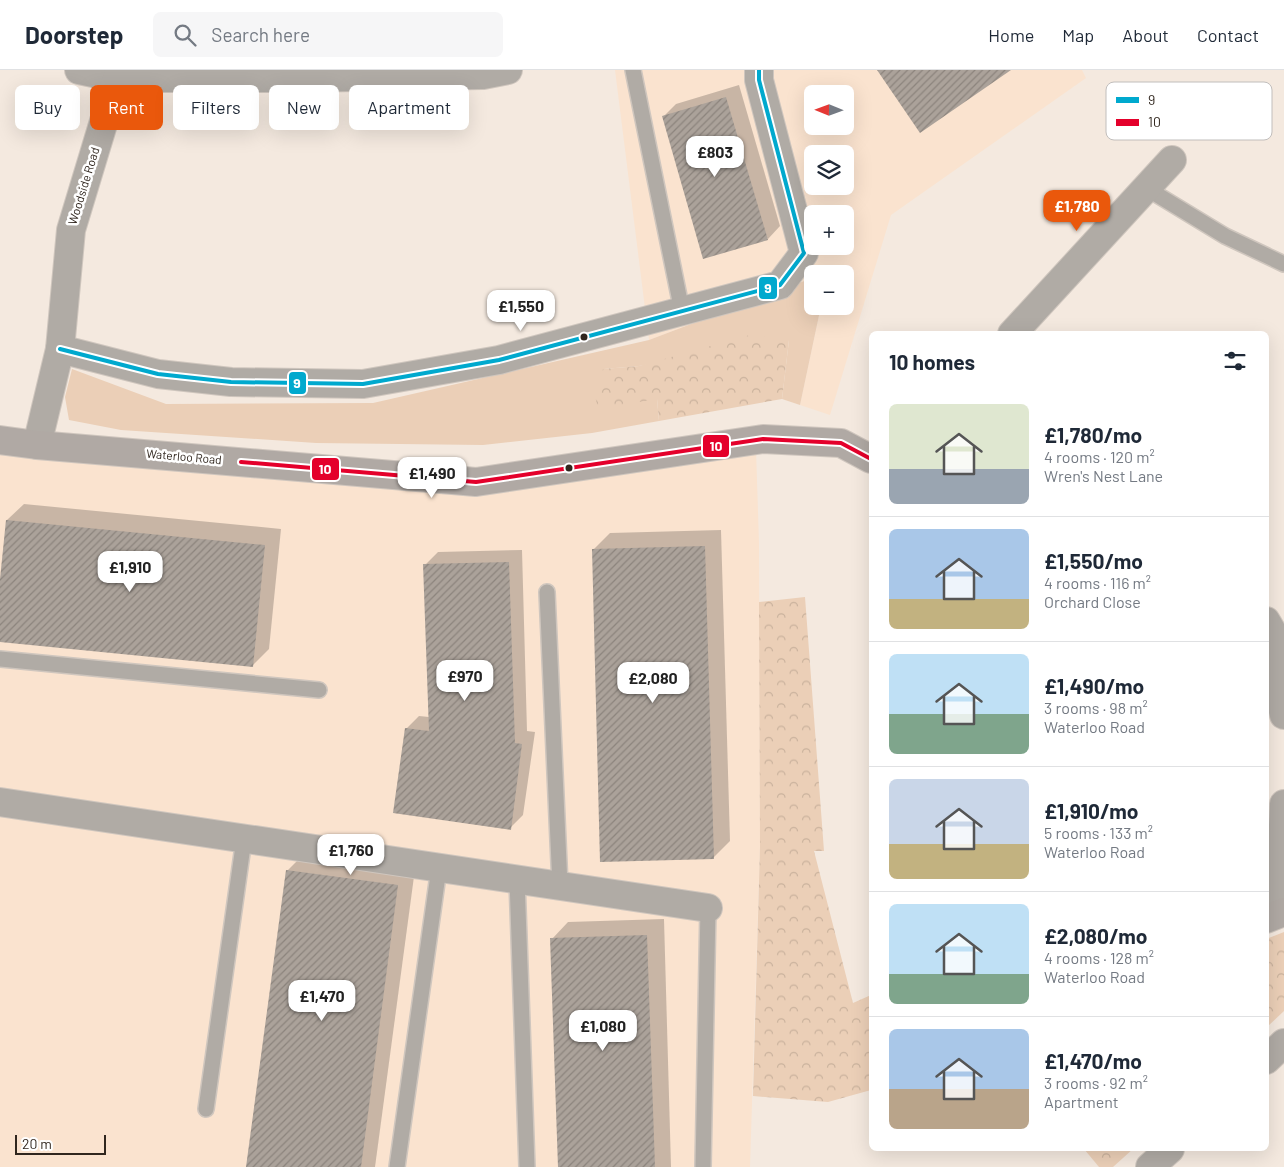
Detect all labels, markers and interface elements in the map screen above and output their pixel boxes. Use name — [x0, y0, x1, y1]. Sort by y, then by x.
search box — [153, 12, 503, 57]
text: Doorstep — [25, 20, 123, 49]
icon: search — [171, 21, 199, 49]
text: Search here — [211, 23, 310, 46]
text: Home — [988, 24, 1034, 46]
text: Map — [1062, 24, 1094, 46]
text: About — [1122, 24, 1169, 46]
text: Contact — [1197, 24, 1259, 46]
legend — [1106, 82, 1272, 140]
chip: Buy — [15, 85, 80, 130]
chip: Rent — [90, 85, 163, 130]
chip: Filters — [173, 85, 259, 130]
chip: New — [269, 85, 339, 130]
chip: Apartment — [349, 85, 469, 130]
north arrow — [804, 85, 854, 135]
map controls — [804, 85, 854, 315]
text: 9 — [1148, 91, 1155, 108]
text: 10 — [1148, 113, 1161, 130]
pin: £803 — [685, 136, 745, 178]
text: £803 — [697, 142, 733, 161]
street label: Woodside Road — [65, 145, 101, 226]
button: layers — [804, 145, 854, 195]
pin: £1,780 — [1036, 190, 1118, 232]
text: £1,780 — [1054, 196, 1100, 215]
button: + — [804, 205, 854, 255]
button: − — [804, 265, 854, 315]
line badge: 9 — [758, 276, 778, 300]
text: 9 — [764, 279, 772, 296]
pin: £1,550 — [480, 290, 562, 332]
text: £1,550 — [498, 296, 544, 315]
unlabelled marker — [579, 332, 589, 342]
icon: filters — [1221, 347, 1249, 375]
text: 10 homes — [889, 349, 975, 374]
line badge: 9 — [288, 371, 307, 395]
text: 9 — [293, 374, 301, 391]
text: £1,780/mo — [1044, 422, 1142, 447]
icon: home — [929, 424, 989, 484]
line badge: 10 — [702, 434, 730, 458]
text: 10 — [710, 437, 722, 454]
street label: Waterloo Road — [146, 446, 222, 466]
text: 4 rooms · 120 m² — [1044, 447, 1155, 466]
pin: £1,490 — [391, 456, 473, 499]
line badge: 10 — [311, 457, 340, 481]
text: 10 — [319, 460, 331, 477]
text: £1,490 — [408, 463, 456, 482]
unlabelled marker — [564, 463, 574, 473]
text: Wren's Nest Lane — [1044, 466, 1163, 485]
text: £1,550/mo — [1044, 548, 1143, 573]
icon: home — [929, 549, 989, 609]
pin: £1,910 — [89, 550, 171, 593]
text: £1,910 — [109, 557, 151, 576]
text: 4 rooms · 116 m² — [1044, 573, 1151, 592]
text: Orchard Close — [1044, 592, 1141, 611]
pin: £970 — [435, 660, 495, 702]
pin: £2,080 — [612, 662, 694, 704]
text: £970 — [447, 666, 483, 685]
text: £2,080 — [628, 668, 678, 687]
text: £1,490/mo — [1044, 673, 1144, 698]
icon: home — [929, 674, 989, 734]
text: 3 rooms · 98 m² — [1044, 698, 1148, 717]
text: Waterloo Road — [1044, 717, 1145, 736]
text: £1,910/mo — [1044, 798, 1139, 823]
icon: home — [929, 799, 989, 859]
text: 5 rooms · 133 m² — [1044, 823, 1153, 842]
pin: £1,760 — [310, 834, 392, 876]
text: £1,760 — [328, 840, 374, 859]
text: Waterloo Road — [1044, 842, 1145, 861]
text: £2,080/mo — [1044, 923, 1147, 948]
icon: home — [929, 924, 989, 984]
text: 4 rooms · 128 m² — [1044, 948, 1154, 967]
text: Waterloo Road — [1044, 967, 1145, 986]
pin: £1,470 — [281, 980, 363, 1022]
text: £1,470 — [299, 986, 345, 1005]
pin: £1,080 — [562, 1010, 644, 1052]
text: £1,080 — [580, 1016, 626, 1035]
text: £1,470/mo — [1044, 1048, 1142, 1073]
icon: home — [929, 1049, 989, 1109]
text: 3 rooms · 92 m² — [1044, 1073, 1148, 1092]
text: Apartment — [1044, 1092, 1119, 1111]
scale bar — [15, 1132, 106, 1155]
text: 20 m — [22, 1135, 52, 1152]

